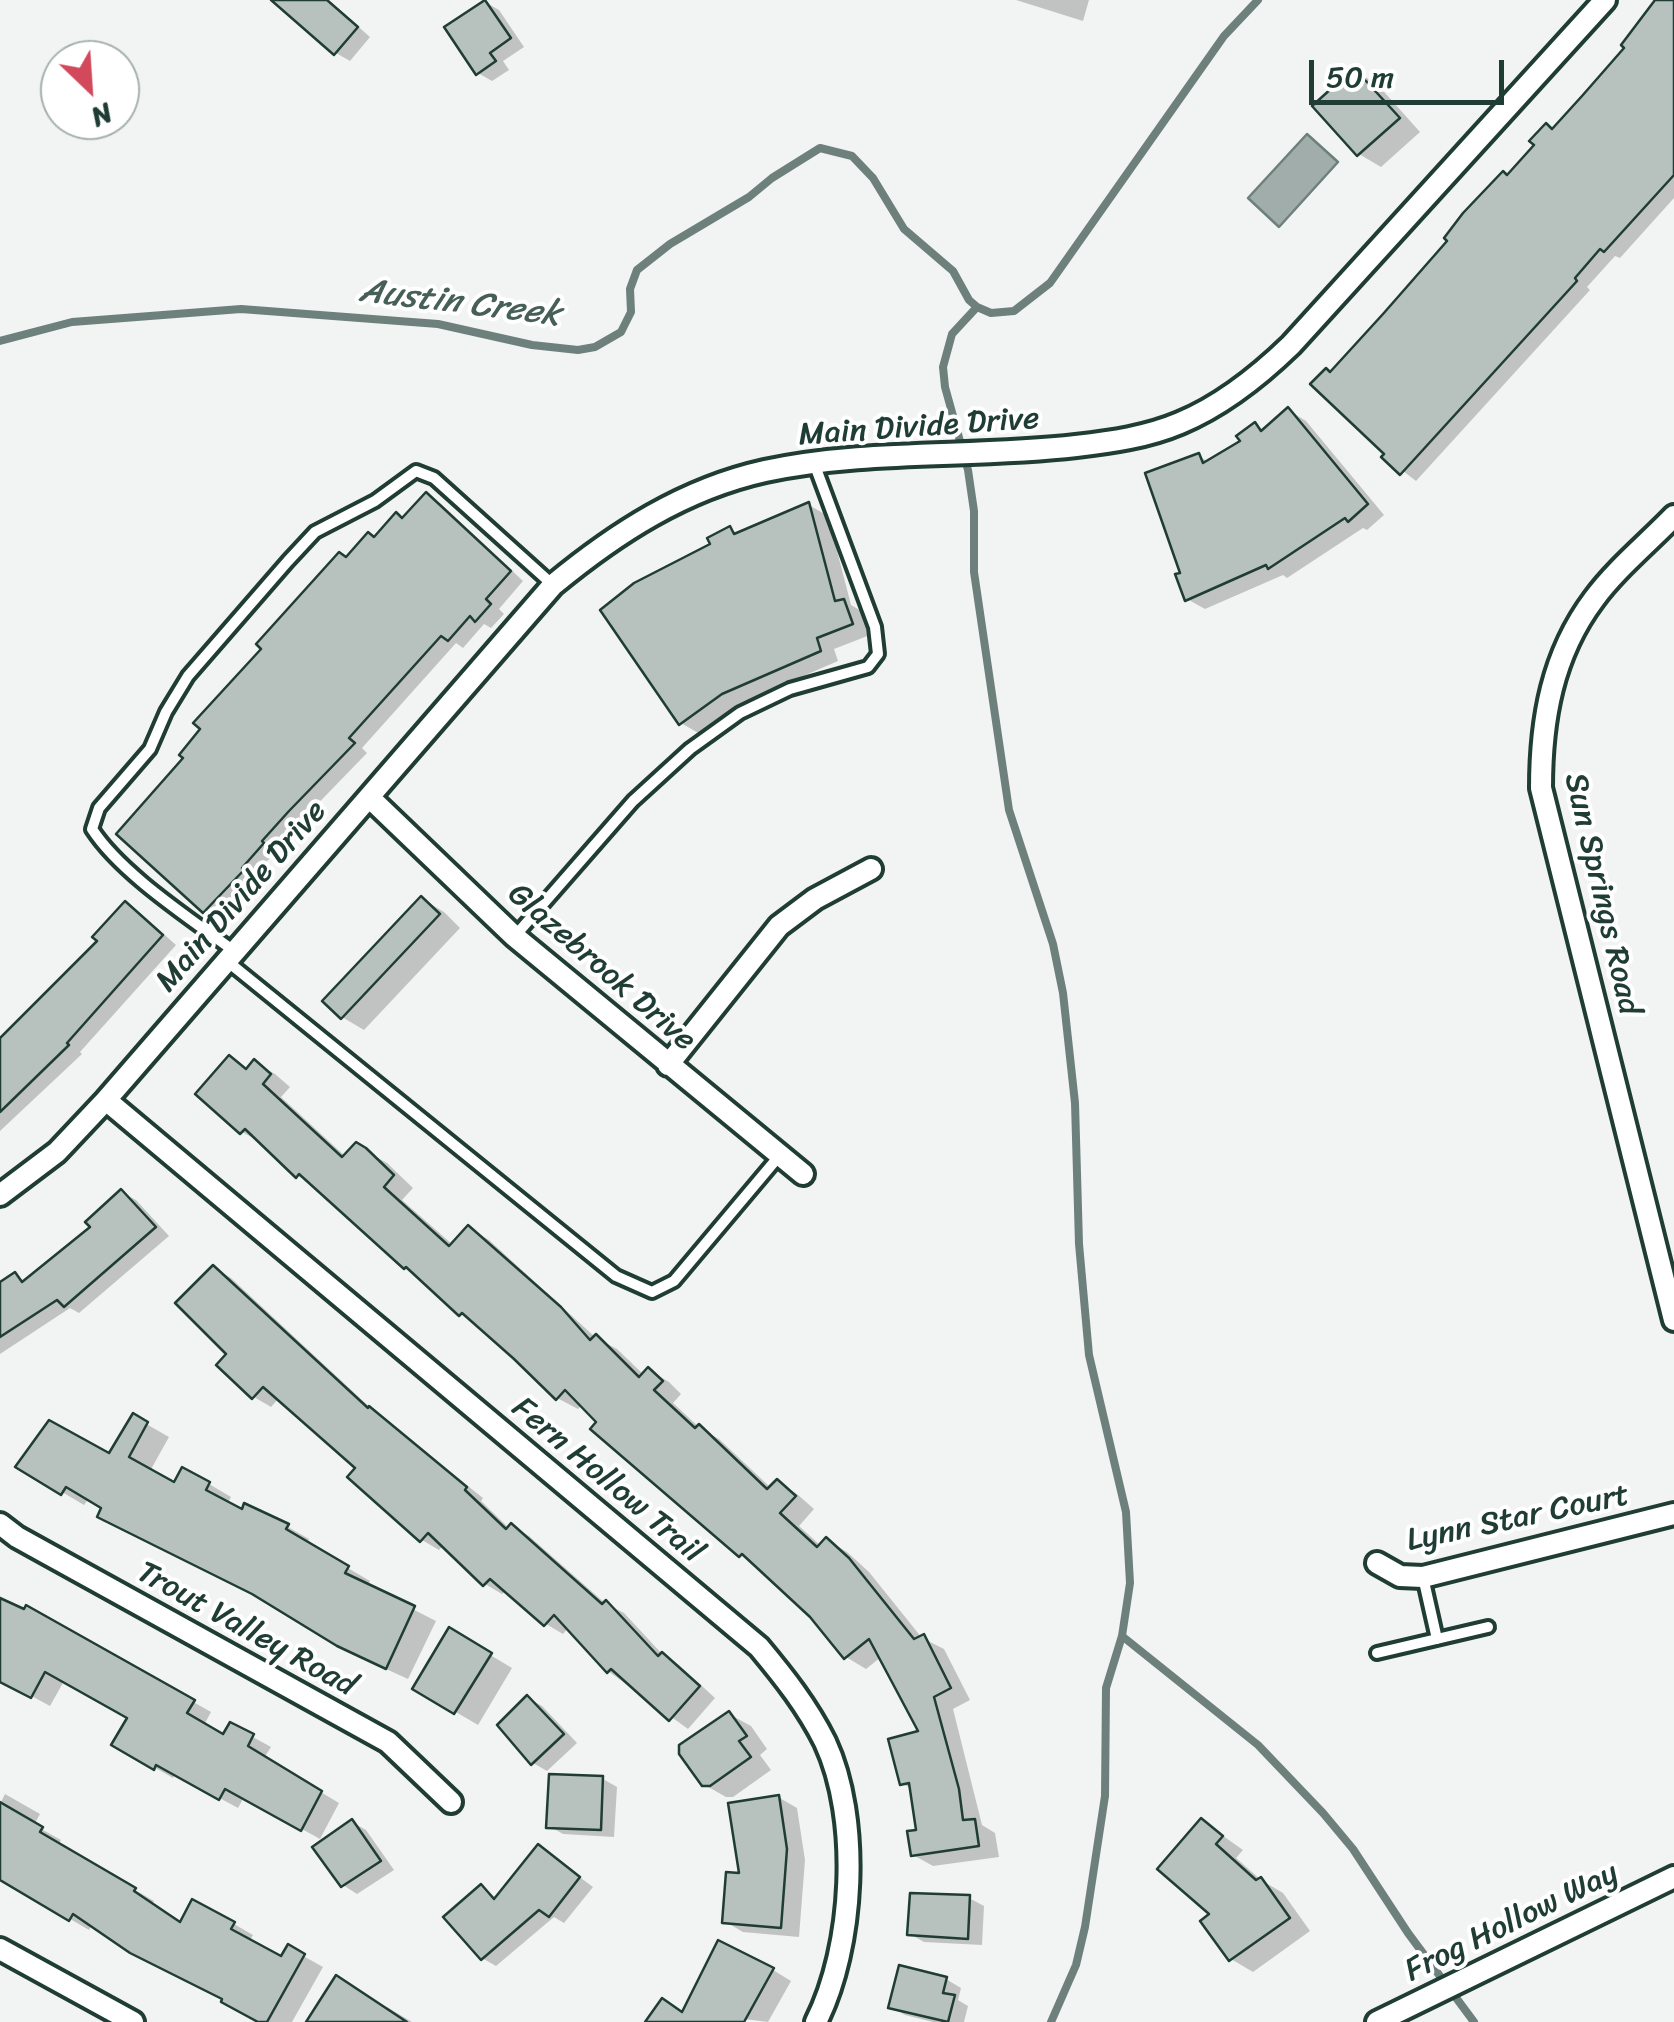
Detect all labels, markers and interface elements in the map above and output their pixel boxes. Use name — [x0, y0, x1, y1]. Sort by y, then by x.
north arrow — [40, 40, 140, 140]
scale bar — [1314, 40, 1509, 102]
text: 50 m — [1326, 50, 1394, 104]
text: N — [83, 90, 121, 142]
water label: Austin Creek — [357, 271, 563, 337]
street label: Main Divide Drive — [797, 400, 1041, 456]
street label: Sun Springs Road — [1555, 769, 1647, 1019]
street label: Main Divide Drive — [148, 793, 336, 1001]
street label: Glazebrook Drive — [499, 876, 703, 1060]
street label: Fern Hollow Trail — [503, 1390, 711, 1572]
street label: Lynn Star Court — [1403, 1477, 1633, 1561]
street label: Trout Valley Road — [130, 1554, 362, 1706]
street label: Frog Hollow Way — [1399, 1855, 1625, 1991]

